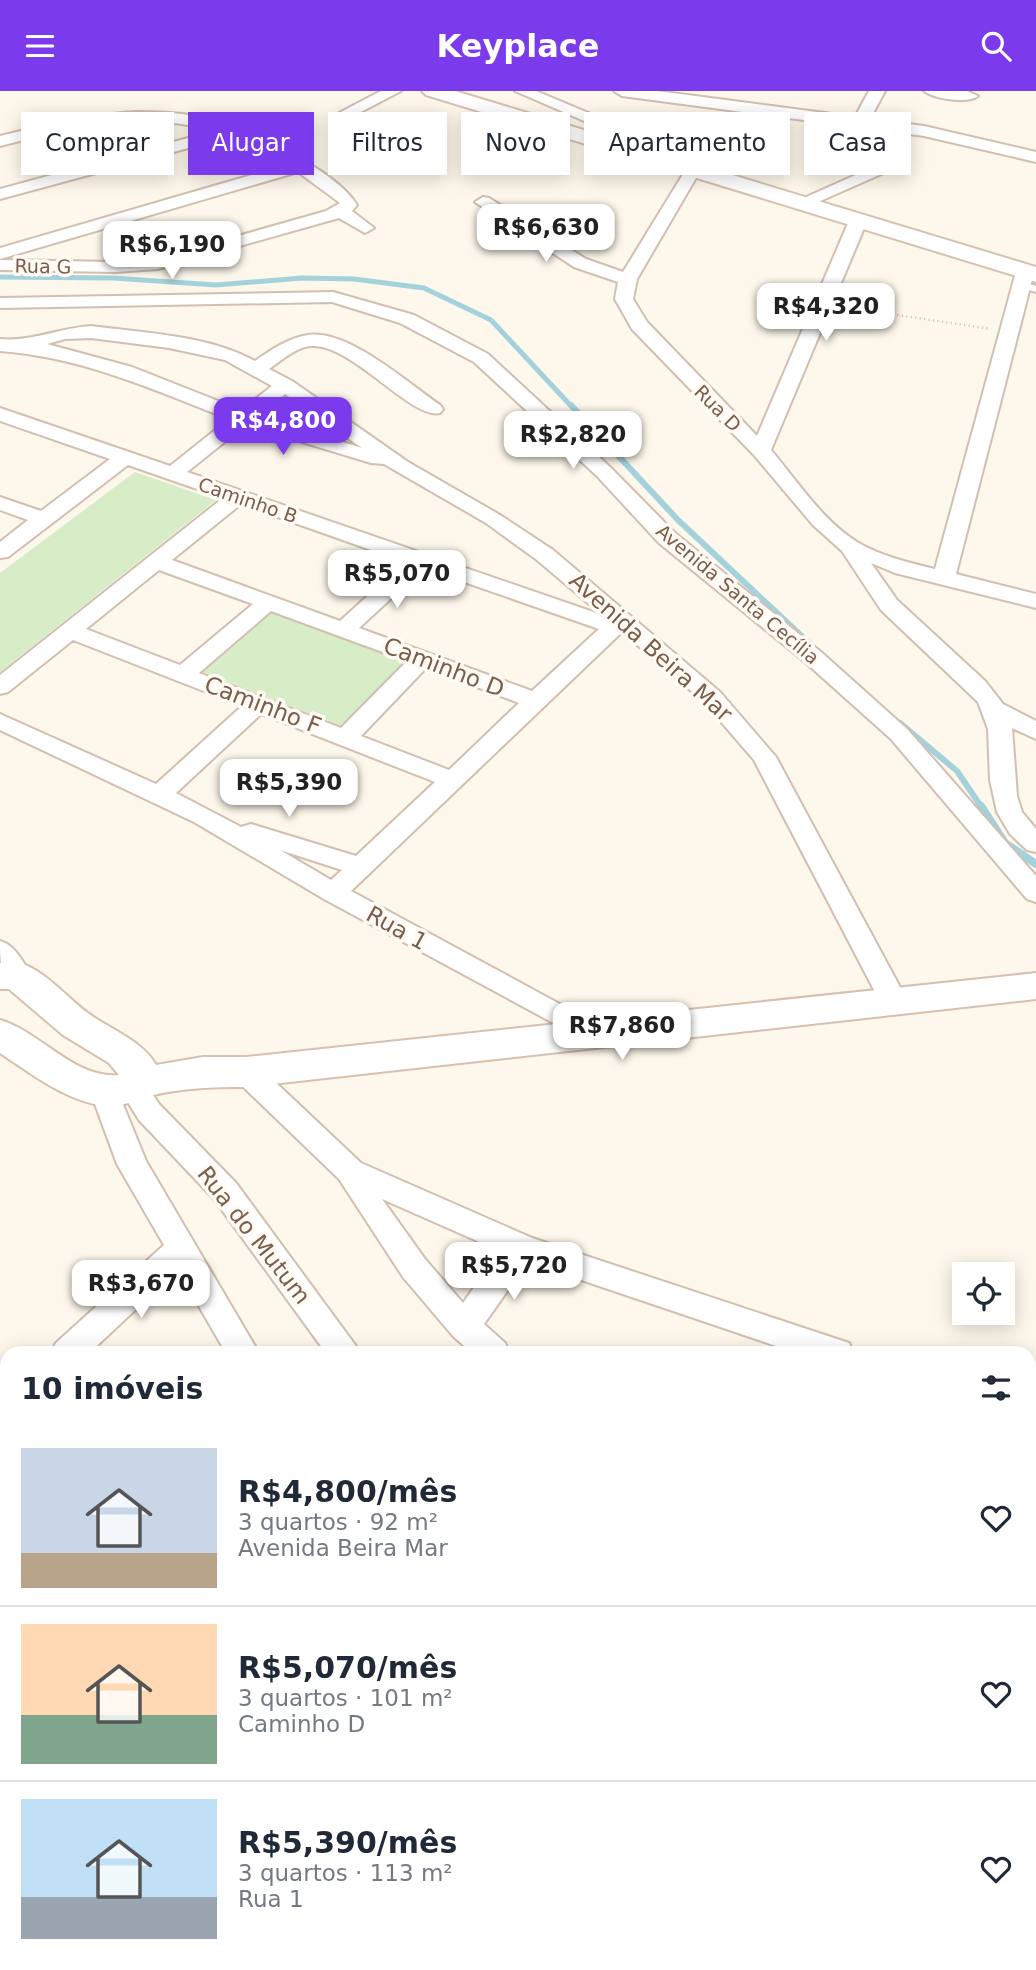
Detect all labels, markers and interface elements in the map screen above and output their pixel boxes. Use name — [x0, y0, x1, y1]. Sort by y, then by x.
icon: menu — [21, 27, 59, 65]
text: Keyplace — [437, 27, 599, 65]
icon: search — [977, 27, 1015, 65]
chip: Comprar — [21, 112, 174, 175]
chip: Alugar — [188, 112, 314, 175]
chip: Filtros — [328, 112, 447, 175]
chip: Novo — [461, 112, 570, 175]
chip: Apartamento — [584, 112, 790, 175]
chip: Casa — [804, 112, 911, 175]
pin: R$6,630 — [481, 205, 611, 264]
text: R$6,630 — [493, 214, 599, 240]
pin: R$6,190 — [107, 221, 237, 281]
text: R$6,190 — [119, 231, 225, 257]
street label: Rua G — [14, 255, 72, 277]
pin: R$4,320 — [761, 283, 891, 343]
text: R$4,320 — [773, 293, 879, 319]
street label: Rua D — [690, 380, 746, 436]
pin: R$4,800 — [218, 397, 348, 457]
text: R$4,800 — [230, 407, 336, 433]
pin: R$2,820 — [508, 411, 638, 471]
text: R$2,820 — [520, 421, 626, 447]
street label: Caminho B — [195, 473, 301, 527]
street label: Avenida Santa Cecília — [652, 519, 824, 669]
pin: R$5,070 — [332, 551, 462, 610]
text: R$5,070 — [344, 560, 450, 586]
street label: Avenida Beira Mar — [564, 567, 738, 727]
street label: Caminho D — [380, 632, 508, 702]
street label: Caminho F — [201, 671, 325, 739]
pin: R$5,390 — [224, 759, 354, 819]
text: R$5,390 — [236, 769, 342, 795]
street label: Rua 1 — [362, 901, 432, 955]
pin: R$7,860 — [557, 1003, 687, 1062]
text: R$7,860 — [569, 1012, 675, 1038]
street label: Rua do Mutum — [192, 1161, 316, 1309]
pin: R$5,720 — [449, 1243, 579, 1302]
text: R$5,720 — [461, 1252, 567, 1278]
pin: R$3,670 — [76, 1261, 206, 1320]
map controls — [952, 1262, 1015, 1325]
button: locate — [952, 1262, 1015, 1325]
text: R$3,670 — [88, 1270, 194, 1296]
icon: filters — [977, 1369, 1015, 1407]
text: 10 imóveis — [21, 1371, 203, 1406]
text: R$4,800/mês — [238, 1474, 457, 1509]
icon: home — [77, 1476, 161, 1560]
icon: heart — [977, 1499, 1015, 1537]
text: 3 quartos · 92 m² — [238, 1509, 438, 1535]
text: Avenida Beira Mar — [238, 1535, 448, 1561]
text: R$5,070/mês — [238, 1650, 457, 1685]
icon: home — [77, 1652, 161, 1736]
icon: heart — [977, 1675, 1015, 1713]
text: 3 quartos · 101 m² — [238, 1685, 453, 1711]
text: Caminho D — [238, 1711, 365, 1737]
text: R$5,390/mês — [238, 1825, 457, 1860]
icon: home — [77, 1827, 161, 1911]
icon: heart — [977, 1850, 1015, 1888]
text: 3 quartos · 113 m² — [238, 1860, 453, 1886]
text: Rua 1 — [238, 1886, 304, 1912]

